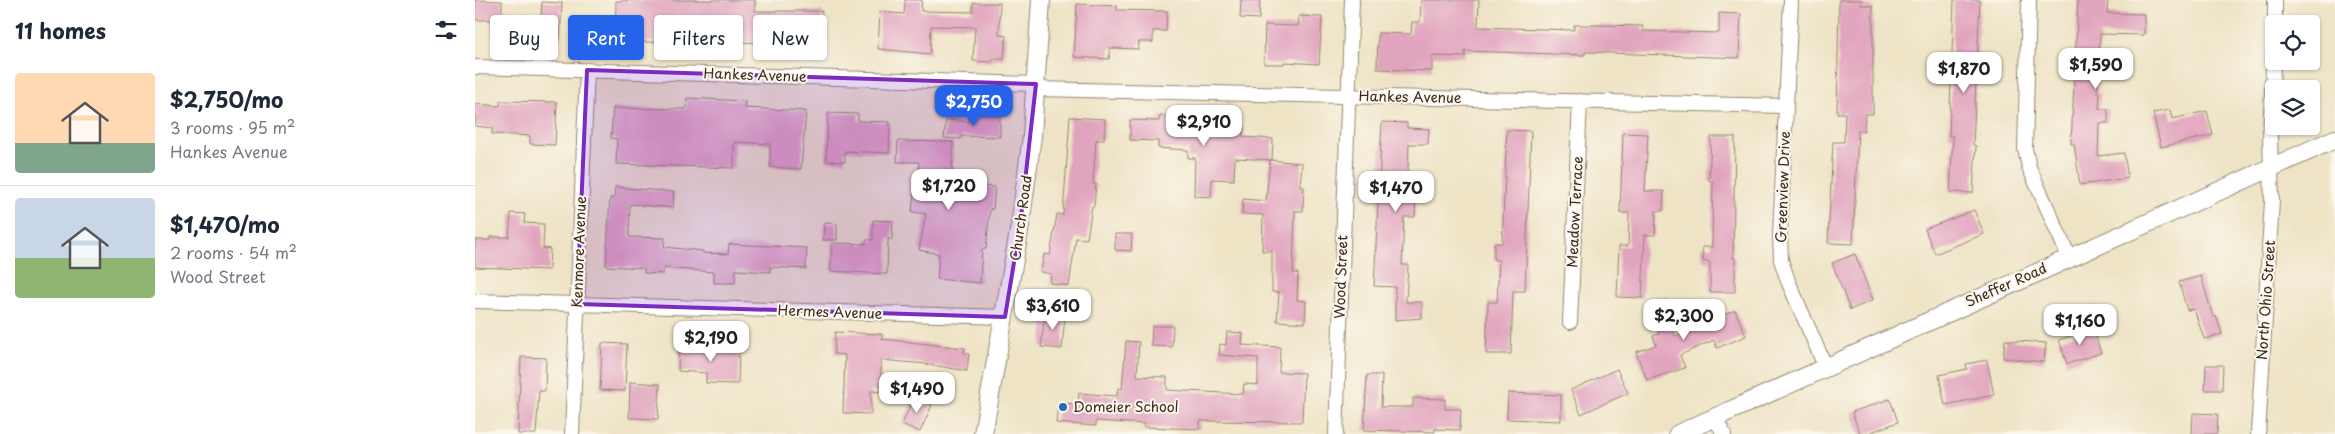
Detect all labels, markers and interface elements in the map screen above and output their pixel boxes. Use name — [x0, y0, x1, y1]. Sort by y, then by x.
text: 11 homes — [15, 14, 106, 46]
chip: Buy — [490, 15, 558, 60]
chip: Rent — [568, 15, 644, 60]
chip: Filters — [654, 15, 743, 60]
chip: New — [753, 15, 827, 60]
map controls — [2265, 15, 2320, 135]
button: locate — [2265, 15, 2320, 70]
icon: filters — [432, 16, 460, 44]
pin: $1,590 — [2055, 48, 2137, 90]
pin: $1,870 — [1923, 52, 2005, 94]
text: $1,590 — [2069, 52, 2123, 76]
text: $1,870 — [1938, 56, 1990, 80]
street label: Hankes Avenue — [703, 62, 807, 87]
button: layers — [2265, 80, 2320, 135]
text: $2,750/mo — [170, 83, 283, 115]
pin: $2,750 — [933, 84, 1015, 127]
street label: Hankes Avenue — [1358, 85, 1462, 108]
text: $2,750 — [946, 89, 1002, 113]
icon: home — [55, 93, 115, 153]
pin: $2,910 — [1163, 104, 1245, 147]
text: $2,910 — [1177, 109, 1231, 133]
text: 3 rooms · 95 m² — [170, 115, 295, 139]
street label: Greenview Drive — [1770, 131, 1795, 243]
text: Hankes Avenue — [170, 139, 288, 163]
street label: Meadow Terrace — [1561, 156, 1588, 268]
pin: $1,720 — [908, 168, 990, 211]
pin: $1,470 — [1355, 170, 1437, 213]
text: $1,720 — [922, 173, 976, 197]
street label: Church Road — [1004, 174, 1037, 262]
text: $1,470 — [1369, 175, 1423, 199]
street label: Kenmore Avenue — [566, 196, 591, 308]
text: $1,470/mo — [170, 208, 280, 240]
icon: home — [55, 218, 115, 278]
street label: Wood Street — [1329, 235, 1352, 319]
street label: North Ohio Street — [2251, 239, 2280, 361]
text: 2 rooms · 54 m² — [170, 240, 297, 264]
street label: Sheffer Road — [1962, 257, 2050, 312]
text: Wood Street — [170, 264, 266, 288]
pin: $3,610 — [1012, 288, 1094, 331]
text: $3,610 — [1026, 293, 1080, 317]
pin: $2,300 — [1643, 298, 1725, 341]
street label: Hermes Avenue — [777, 299, 883, 324]
text: $2,300 — [1654, 303, 1714, 327]
pin: $1,160 — [2039, 304, 2121, 346]
text: $1,160 — [2055, 308, 2105, 332]
pin: $2,190 — [670, 320, 752, 363]
text: $2,190 — [684, 325, 738, 349]
pin: $1,490 — [876, 372, 958, 414]
text: $1,490 — [890, 376, 944, 400]
place label: Domeier School — [1073, 396, 1179, 417]
marker: Domeier School — [1057, 401, 1069, 413]

